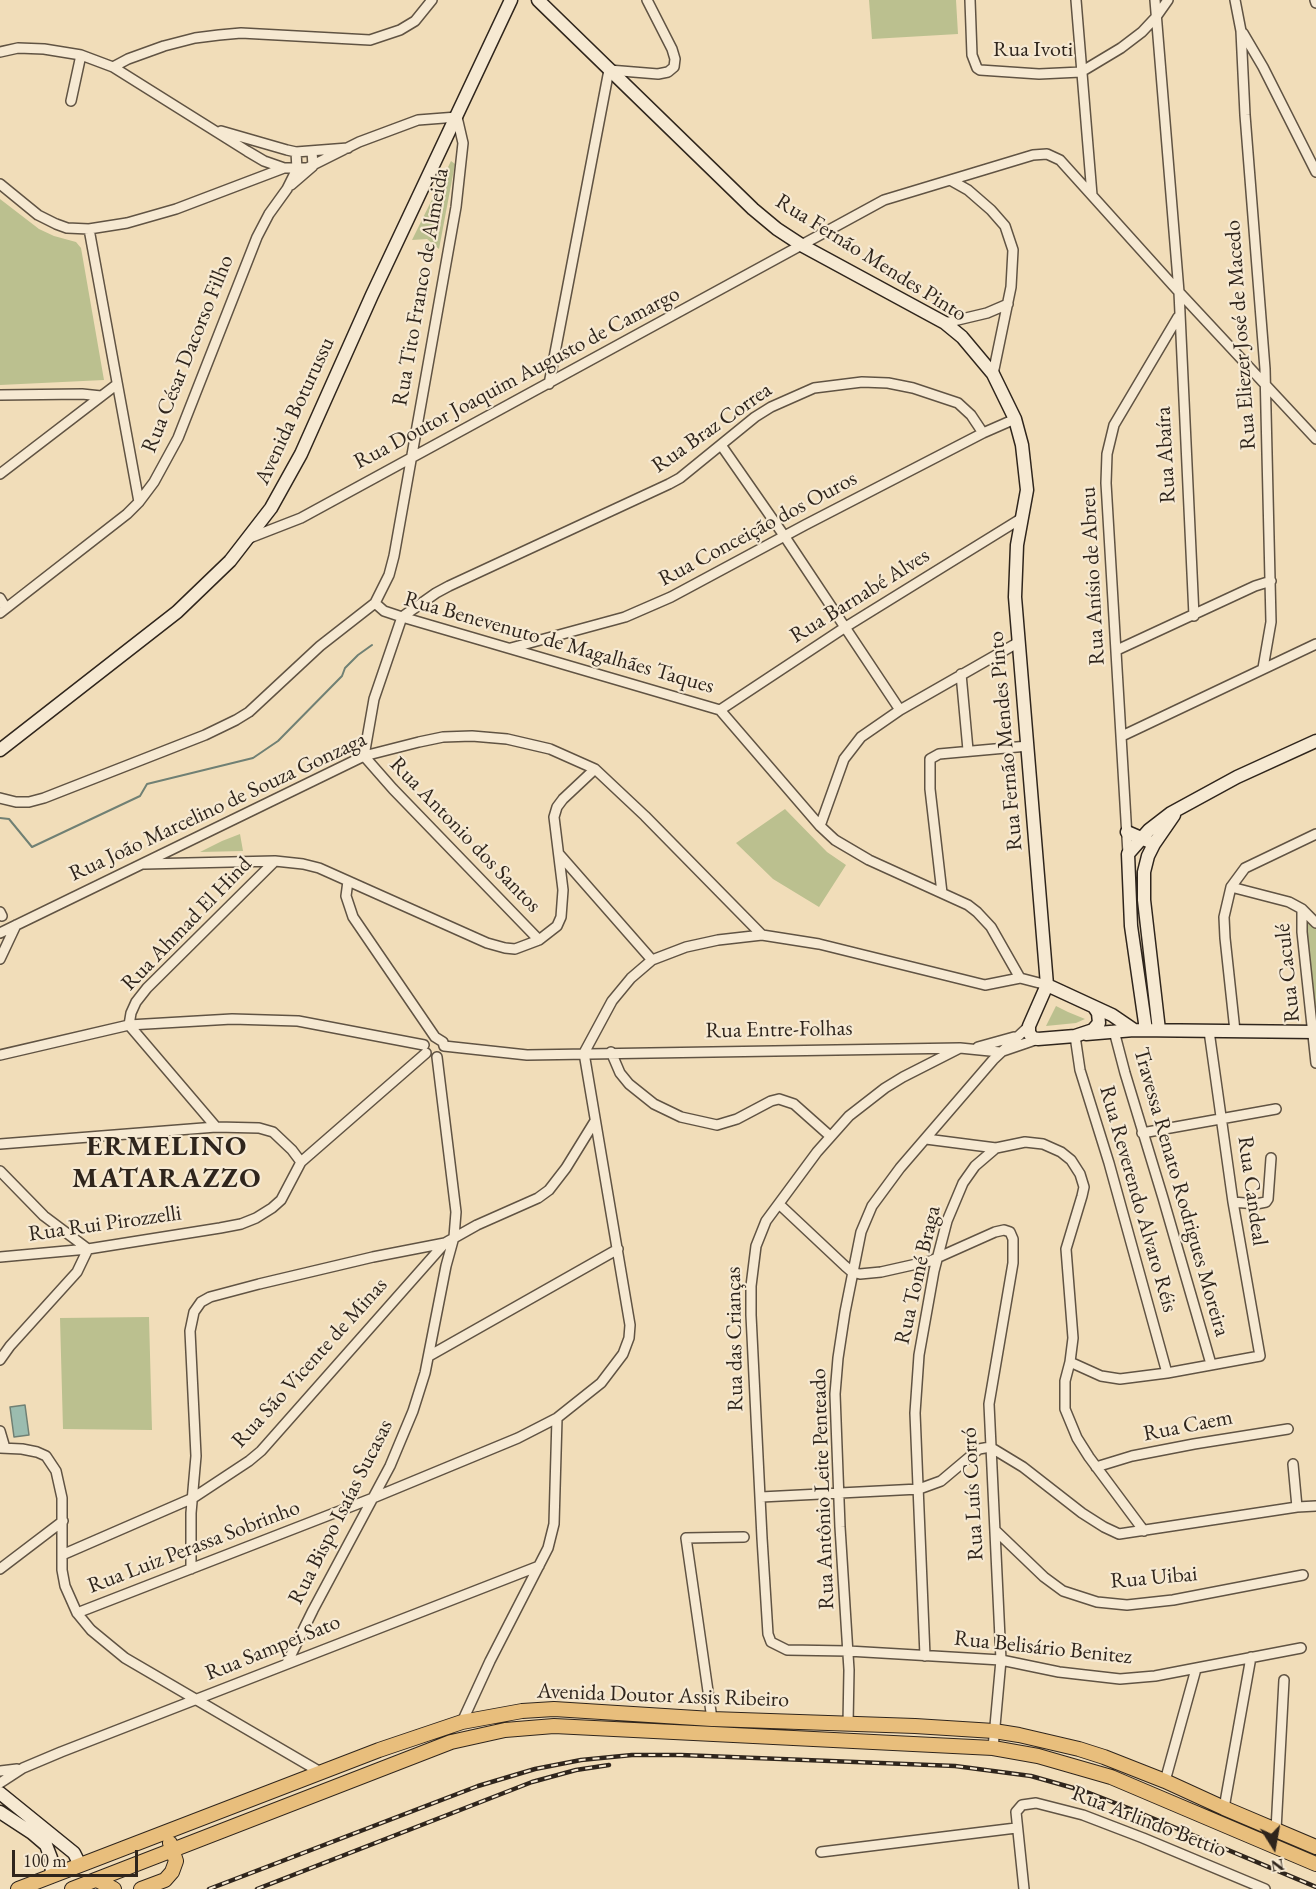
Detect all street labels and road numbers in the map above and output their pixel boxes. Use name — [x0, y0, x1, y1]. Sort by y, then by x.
street label: Rua Ivoti — [993, 37, 1073, 63]
street label: Rua Tito Franco de Almeida — [387, 166, 455, 408]
street label: Rua Fernão Mendes Pinto — [771, 188, 971, 328]
street label: Rua Eliezer José de Macedo — [1220, 219, 1262, 451]
street label: Rua César Dacorso Filho — [136, 251, 240, 457]
street label: Rua Doutor Joaquim Augusto de Camargo — [350, 281, 684, 475]
street label: Avenida Boturussu — [249, 333, 341, 489]
street label: Rua Braz Correa — [647, 377, 777, 479]
street label: Rua Abaíra — [1150, 406, 1182, 504]
street label: Rua Conceição dos Ouros — [654, 465, 862, 593]
street label: Rua Anísio de Abreu — [1075, 486, 1111, 666]
street label: Rua Barnabé Alves — [785, 543, 935, 649]
street label: Rua Benevenuto de Magalhães Taques — [401, 586, 717, 700]
street label: Rua Fernão Mendes Pinto — [983, 630, 1029, 852]
street label: Rua João Marcelino de Souza Gonzaga — [65, 726, 371, 888]
street label: Rua Antonio dos Santos — [384, 752, 546, 918]
street label: Rua Ahmad El Hind — [116, 851, 258, 997]
street label: Rua Caculé — [1270, 922, 1306, 1024]
street label: Rua Entre-Folhas — [705, 1016, 853, 1044]
street label: Travessa Renato Rodrigues Moreira — [1127, 1044, 1235, 1340]
street label: Rua Reverendo Alvaro Réis — [1093, 1083, 1183, 1315]
street label: Rua Candeal — [1231, 1135, 1273, 1247]
street label: Rua Rui Pirozzelli — [27, 1200, 183, 1248]
street label: Rua Tomé Braga — [889, 1203, 947, 1347]
street label: Rua das Crianças — [721, 1266, 749, 1412]
street label: Rua São Vicente de Minas — [227, 1272, 393, 1454]
street label: Rua Antônio Leite Penteado — [806, 1368, 840, 1610]
street label: Rua Caem — [1141, 1404, 1235, 1448]
street label: Rua Bispo Isaías Sucasas — [283, 1415, 399, 1609]
street label: Rua Luís Corró — [956, 1426, 990, 1562]
street label: Rua Luiz Perassa Sobrinho — [84, 1494, 304, 1600]
street label: Rua Uibai — [1109, 1561, 1199, 1595]
street label: Rua Sampei Sato — [202, 1609, 344, 1687]
street label: Rua Belisário Benitez — [953, 1626, 1133, 1670]
street label: Avenida Doutor Assis Ribeiro — [537, 1678, 789, 1714]
street label: Rua Arlindo Bettio — [1068, 1780, 1230, 1864]

